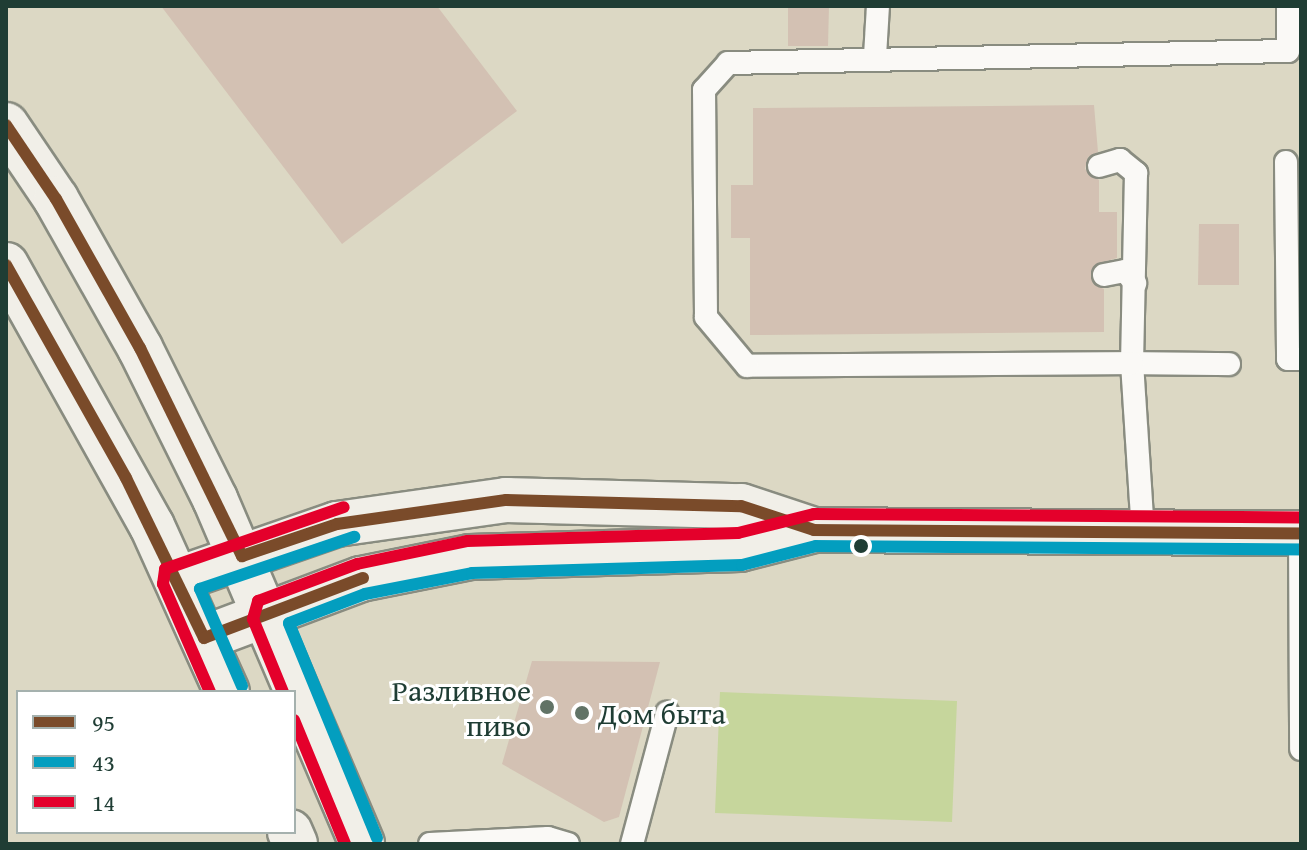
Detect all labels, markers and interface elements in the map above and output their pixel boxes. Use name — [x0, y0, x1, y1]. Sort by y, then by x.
unlabelled marker — [853, 538, 869, 554]
place label: Разливное пиво — [392, 672, 531, 742]
legend — [16, 690, 296, 834]
place label: Дом быта — [598, 695, 726, 731]
marker: Разливное пиво — [538, 698, 556, 716]
marker: Дом быта — [573, 704, 591, 722]
text: 95 — [92, 705, 115, 740]
text: 43 — [92, 745, 115, 780]
text: 14 — [92, 785, 115, 820]

